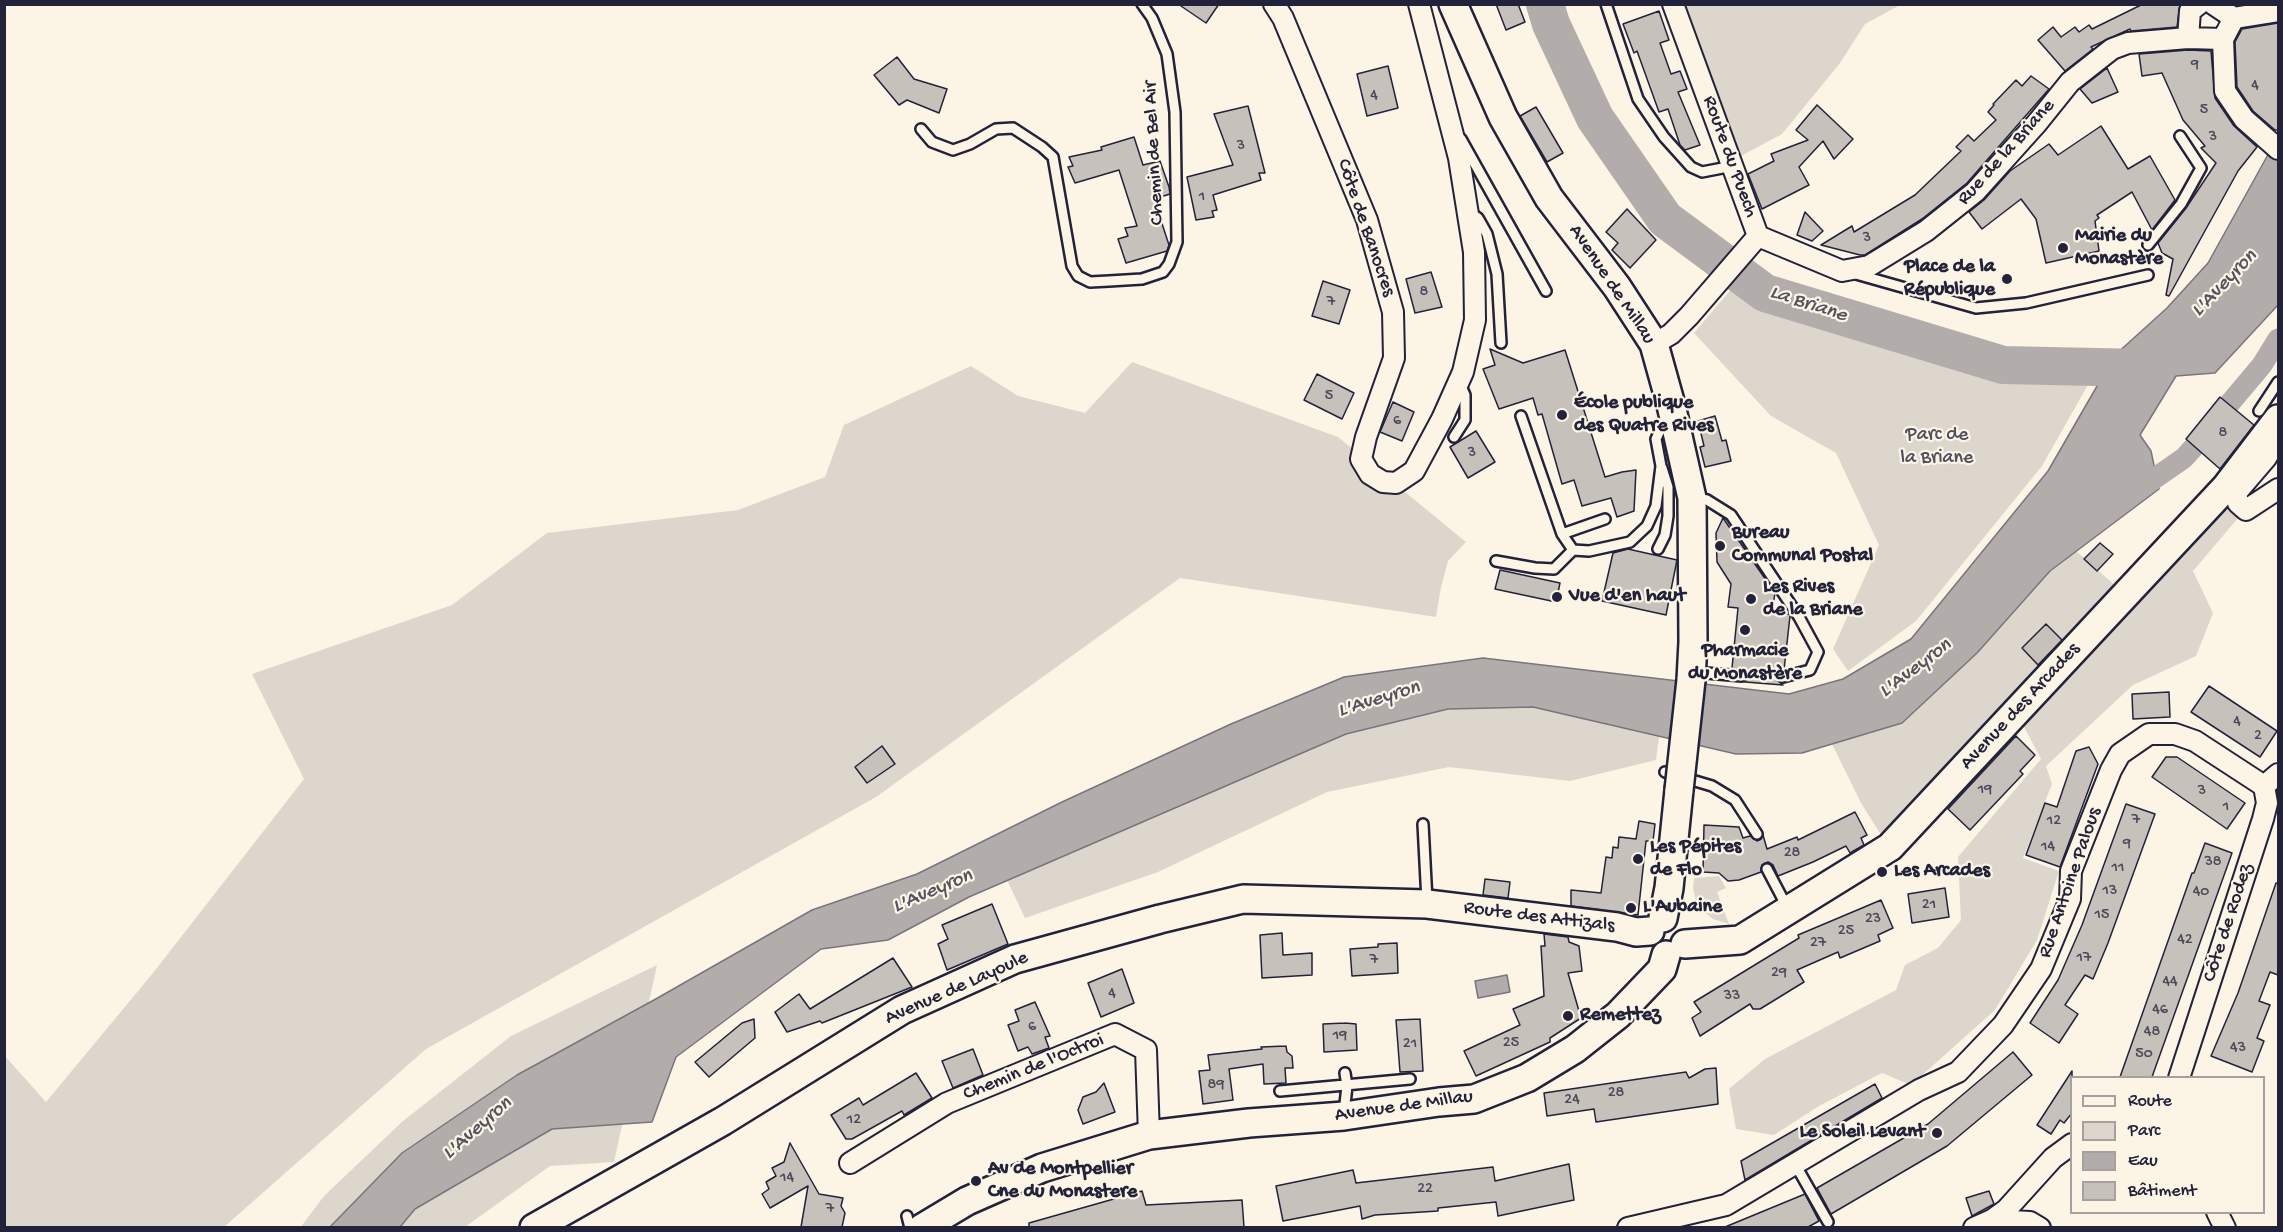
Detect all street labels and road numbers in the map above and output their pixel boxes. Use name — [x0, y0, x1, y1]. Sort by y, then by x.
street label: Chemin de Bel Air — [1139, 80, 1171, 226]
street label: Route du Puech — [1696, 93, 1762, 221]
street label: Rue de la Briane — [1953, 95, 2061, 211]
street label: Côte de Banocres — [1330, 156, 1400, 300]
street label: Avenue de Millau — [1562, 221, 1660, 349]
street label: Avenue des Arcades — [1956, 638, 2086, 776]
street label: Rue Antoine Palous — [2034, 805, 2108, 961]
street label: Côte de Rodez — [2199, 861, 2259, 985]
street label: Route des Attizals — [1462, 897, 1616, 939]
street label: Avenue de Layoule — [882, 947, 1032, 1031]
street label: Chemin de l'Octroi — [960, 1029, 1108, 1107]
street label: Avenue de Millau — [1333, 1085, 1475, 1129]

